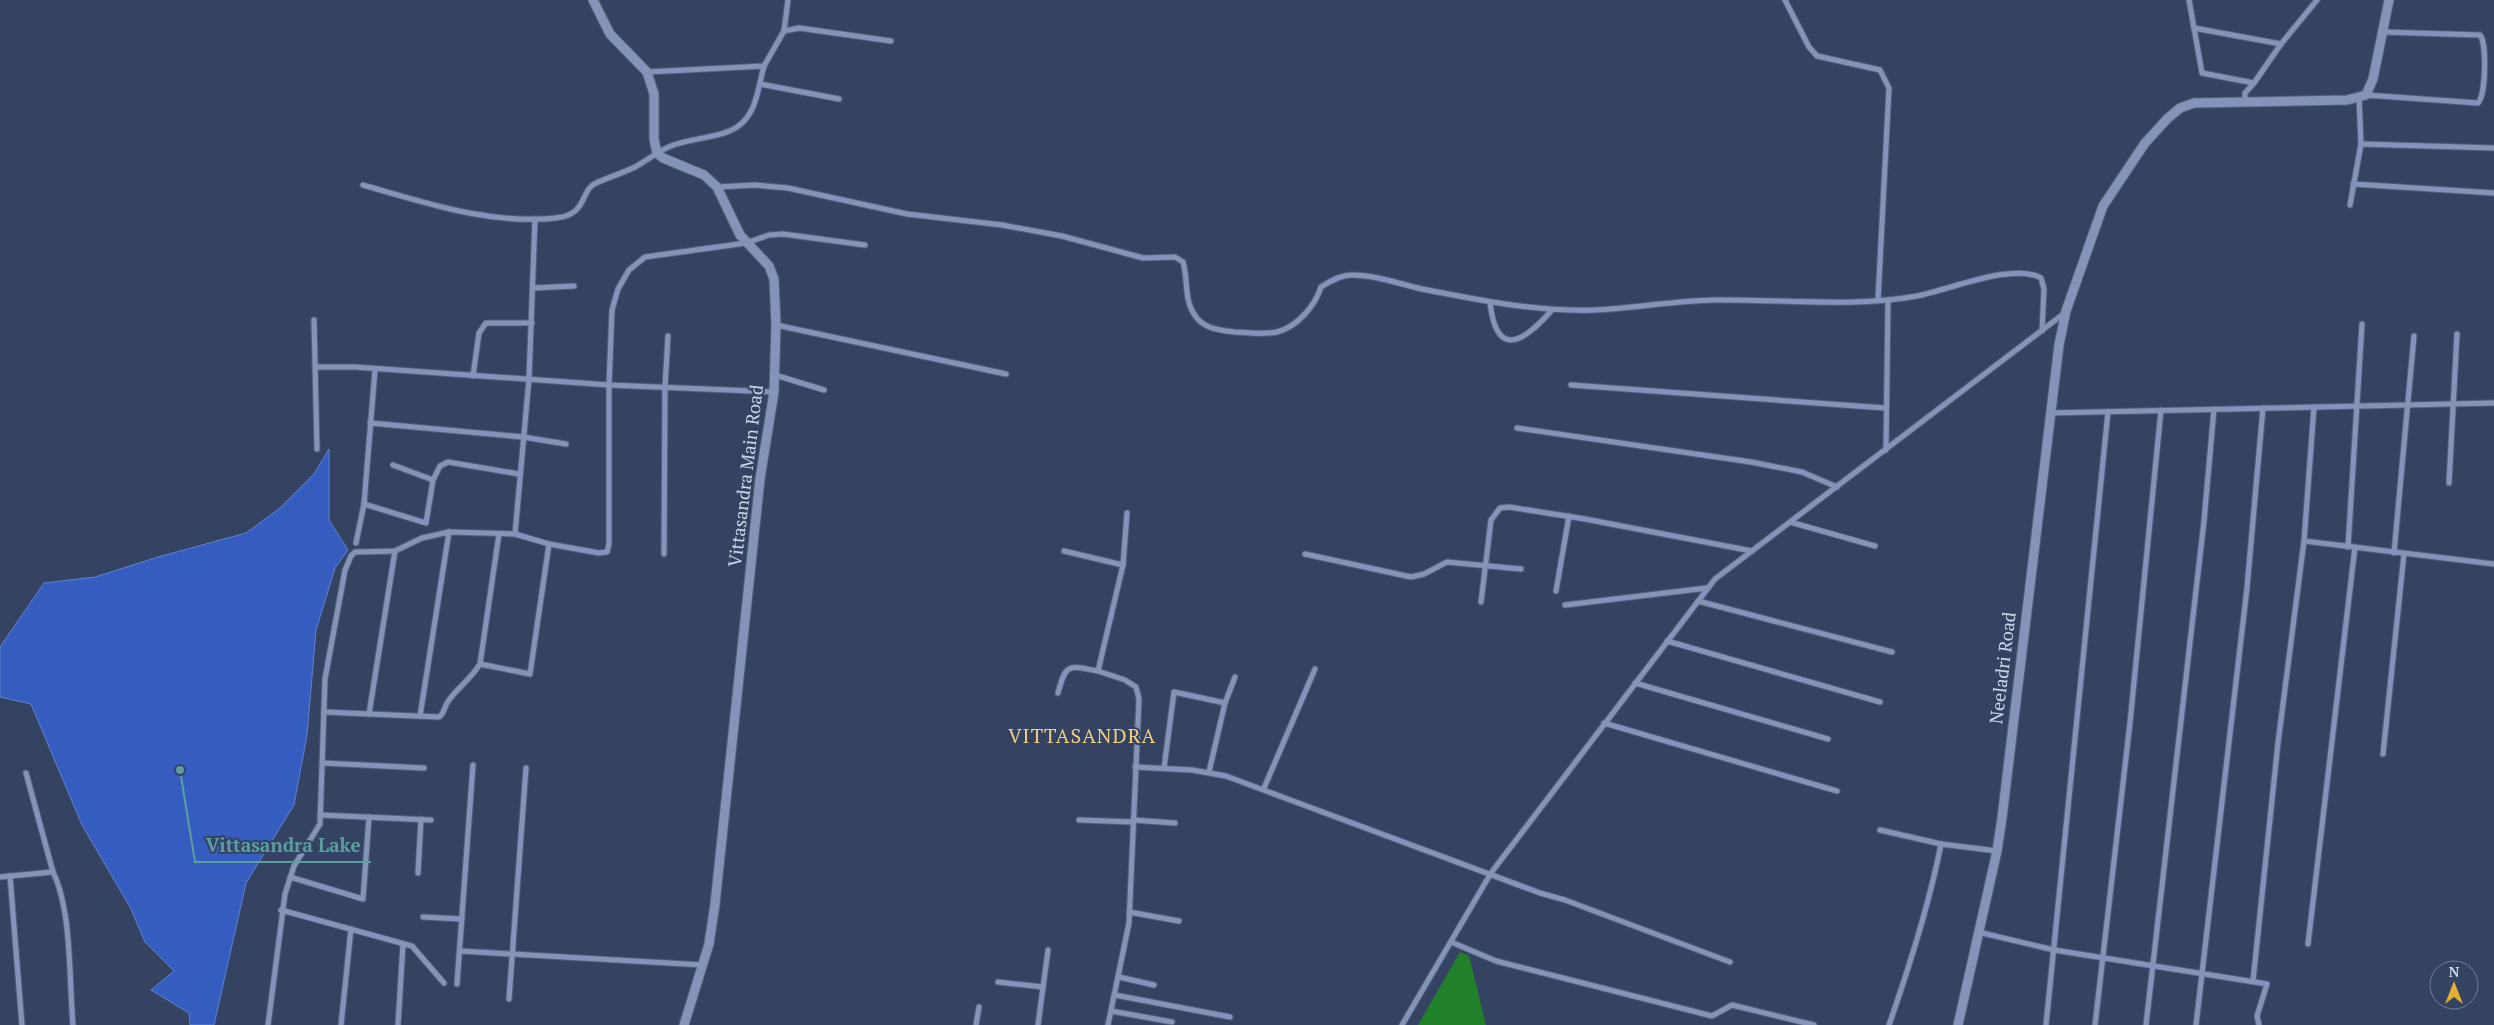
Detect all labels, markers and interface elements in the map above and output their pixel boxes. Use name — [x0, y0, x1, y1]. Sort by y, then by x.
street label: Vittasandra Main Road — [722, 383, 768, 568]
street label: Neeladri Road — [1983, 611, 2021, 725]
district label: VITTASANDRA — [1008, 722, 1156, 749]
callout: Vittasandra Lake — [195, 828, 371, 862]
text: Vittasandra Lake — [205, 832, 361, 857]
north arrow — [2429, 960, 2479, 1010]
text: N — [2449, 962, 2460, 981]

